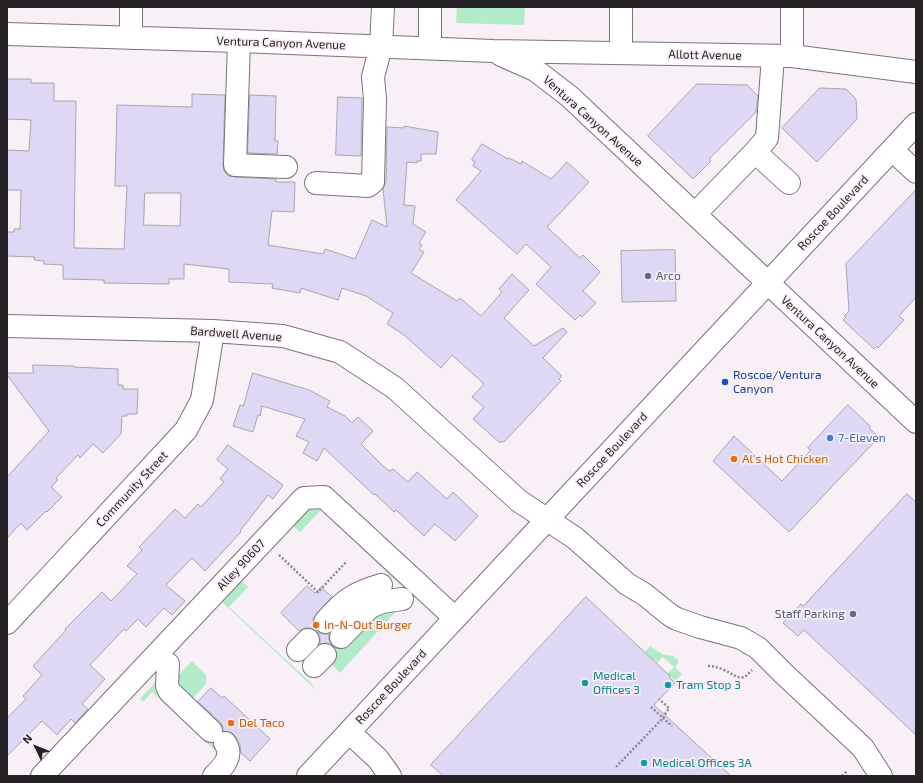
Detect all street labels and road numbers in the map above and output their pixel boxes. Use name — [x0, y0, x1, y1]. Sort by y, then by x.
street label: Ventura Canyon Avenue — [216, 34, 346, 52]
street label: Allott Avenue — [668, 47, 742, 63]
street label: Ventura Canyon Avenue — [540, 72, 646, 170]
street label: Roscoe Boulevard — [794, 172, 872, 254]
street label: Ventura Canyon Avenue — [778, 293, 882, 391]
street label: Bardwell Avenue — [190, 324, 282, 344]
street label: Roscoe Boulevard — [573, 409, 651, 491]
street label: Community Street — [93, 448, 171, 530]
street label: Alley 90607 — [214, 537, 268, 593]
street label: Roscoe Boulevard — [352, 646, 430, 728]

